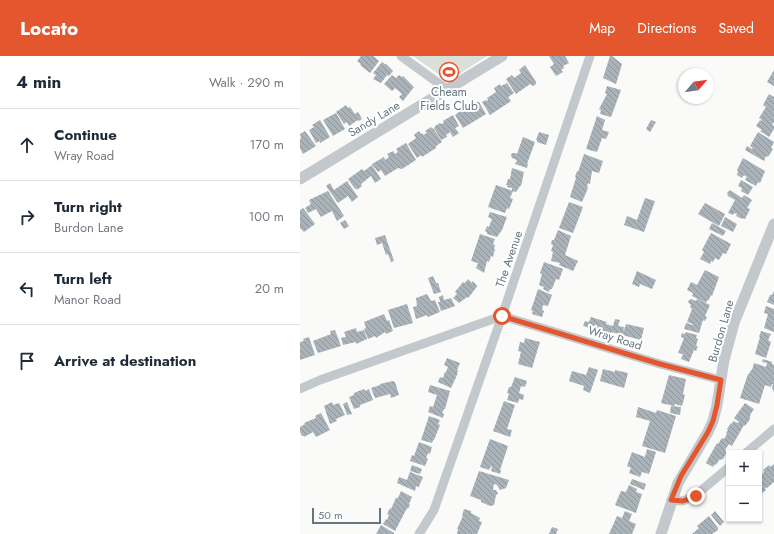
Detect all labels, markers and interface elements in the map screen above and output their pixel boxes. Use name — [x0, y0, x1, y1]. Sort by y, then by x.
text: Locato — [20, 15, 78, 42]
text: Map — [589, 18, 615, 38]
text: Directions — [637, 18, 697, 38]
text: Saved — [719, 18, 754, 38]
sports icon: Cheam Fields Club — [438, 61, 460, 83]
north arrow — [678, 68, 714, 104]
text: 4 min — [16, 70, 61, 94]
text: Walk · 290 m — [209, 73, 284, 92]
place label: Cheam Fields Club — [420, 83, 478, 115]
street label: Sandy Lane — [344, 96, 404, 142]
text: Continue — [54, 124, 117, 146]
icon: ahead — [16, 134, 38, 156]
text: 170 m — [249, 135, 284, 154]
text: Wray Road — [54, 146, 114, 165]
text: Turn right — [54, 196, 122, 218]
icon: right — [16, 206, 38, 228]
text: 100 m — [249, 207, 284, 226]
text: Burdon Lane — [54, 218, 123, 237]
street label: The Avenue — [491, 228, 527, 290]
text: Turn left — [54, 268, 112, 290]
icon: left — [16, 278, 38, 300]
text: 20 m — [255, 279, 284, 298]
text: Manor Road — [54, 290, 121, 309]
street label: Burdon Lane — [704, 298, 738, 364]
route start — [493, 307, 511, 325]
street label: Wray Road — [586, 321, 644, 355]
icon: arrive — [16, 350, 38, 372]
text: Arrive at destination — [54, 350, 196, 372]
map controls — [726, 450, 762, 522]
button: + — [726, 450, 762, 486]
button: − — [726, 486, 762, 522]
route end — [687, 487, 705, 505]
scale bar — [312, 506, 381, 525]
text: 50 m — [318, 507, 343, 523]

